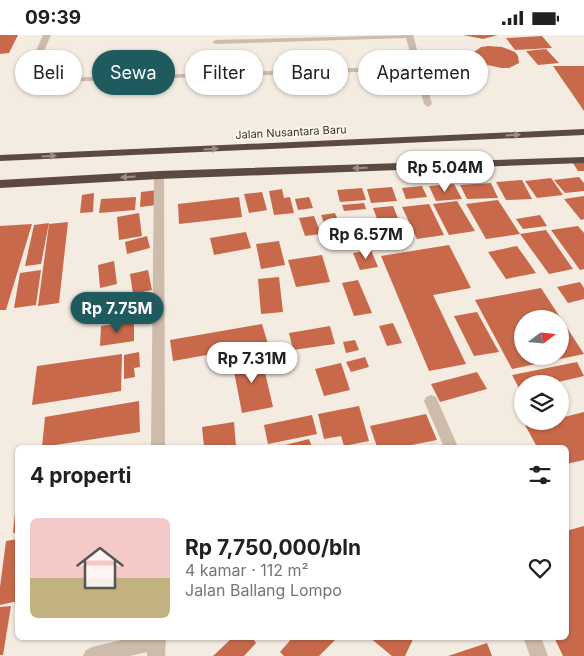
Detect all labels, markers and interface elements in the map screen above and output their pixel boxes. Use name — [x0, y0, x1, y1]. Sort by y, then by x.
text: 09:39 — [25, 6, 81, 29]
chip: Beli — [15, 50, 82, 95]
chip: Sewa — [92, 50, 175, 95]
chip: Filter — [185, 50, 263, 95]
chip: Baru — [273, 50, 348, 95]
chip: Apartemen — [358, 50, 488, 95]
street label: Jalan Nusantara Baru — [235, 122, 347, 142]
one-way arrow — [505, 131, 521, 139]
one-way arrow — [203, 144, 219, 152]
one-way arrow — [41, 151, 57, 159]
pin: Rp 5.04M — [393, 151, 497, 193]
text: Rp 5.04M — [407, 157, 483, 177]
one-way arrow — [352, 164, 368, 172]
one-way arrow — [120, 173, 136, 181]
pin: Rp 6.57M — [314, 217, 418, 260]
text: Rp 6.57M — [329, 224, 403, 244]
pin: Rp 7.75M — [65, 291, 169, 334]
text: Rp 7.75M — [82, 298, 152, 318]
north arrow — [514, 310, 569, 365]
map controls — [514, 310, 569, 430]
pin: Rp 7.31M — [200, 341, 304, 384]
text: Rp 7.31M — [218, 348, 286, 368]
button: layers — [514, 375, 569, 430]
icon: filters — [526, 461, 554, 489]
text: 4 properti — [30, 463, 131, 488]
text: Rp 7,750,000/bln — [185, 535, 361, 560]
icon: home — [70, 538, 130, 598]
icon: heart — [526, 554, 554, 582]
text: 4 kamar · 112 m² — [185, 560, 309, 580]
text: Jalan Ballang Lompo — [185, 580, 342, 600]

